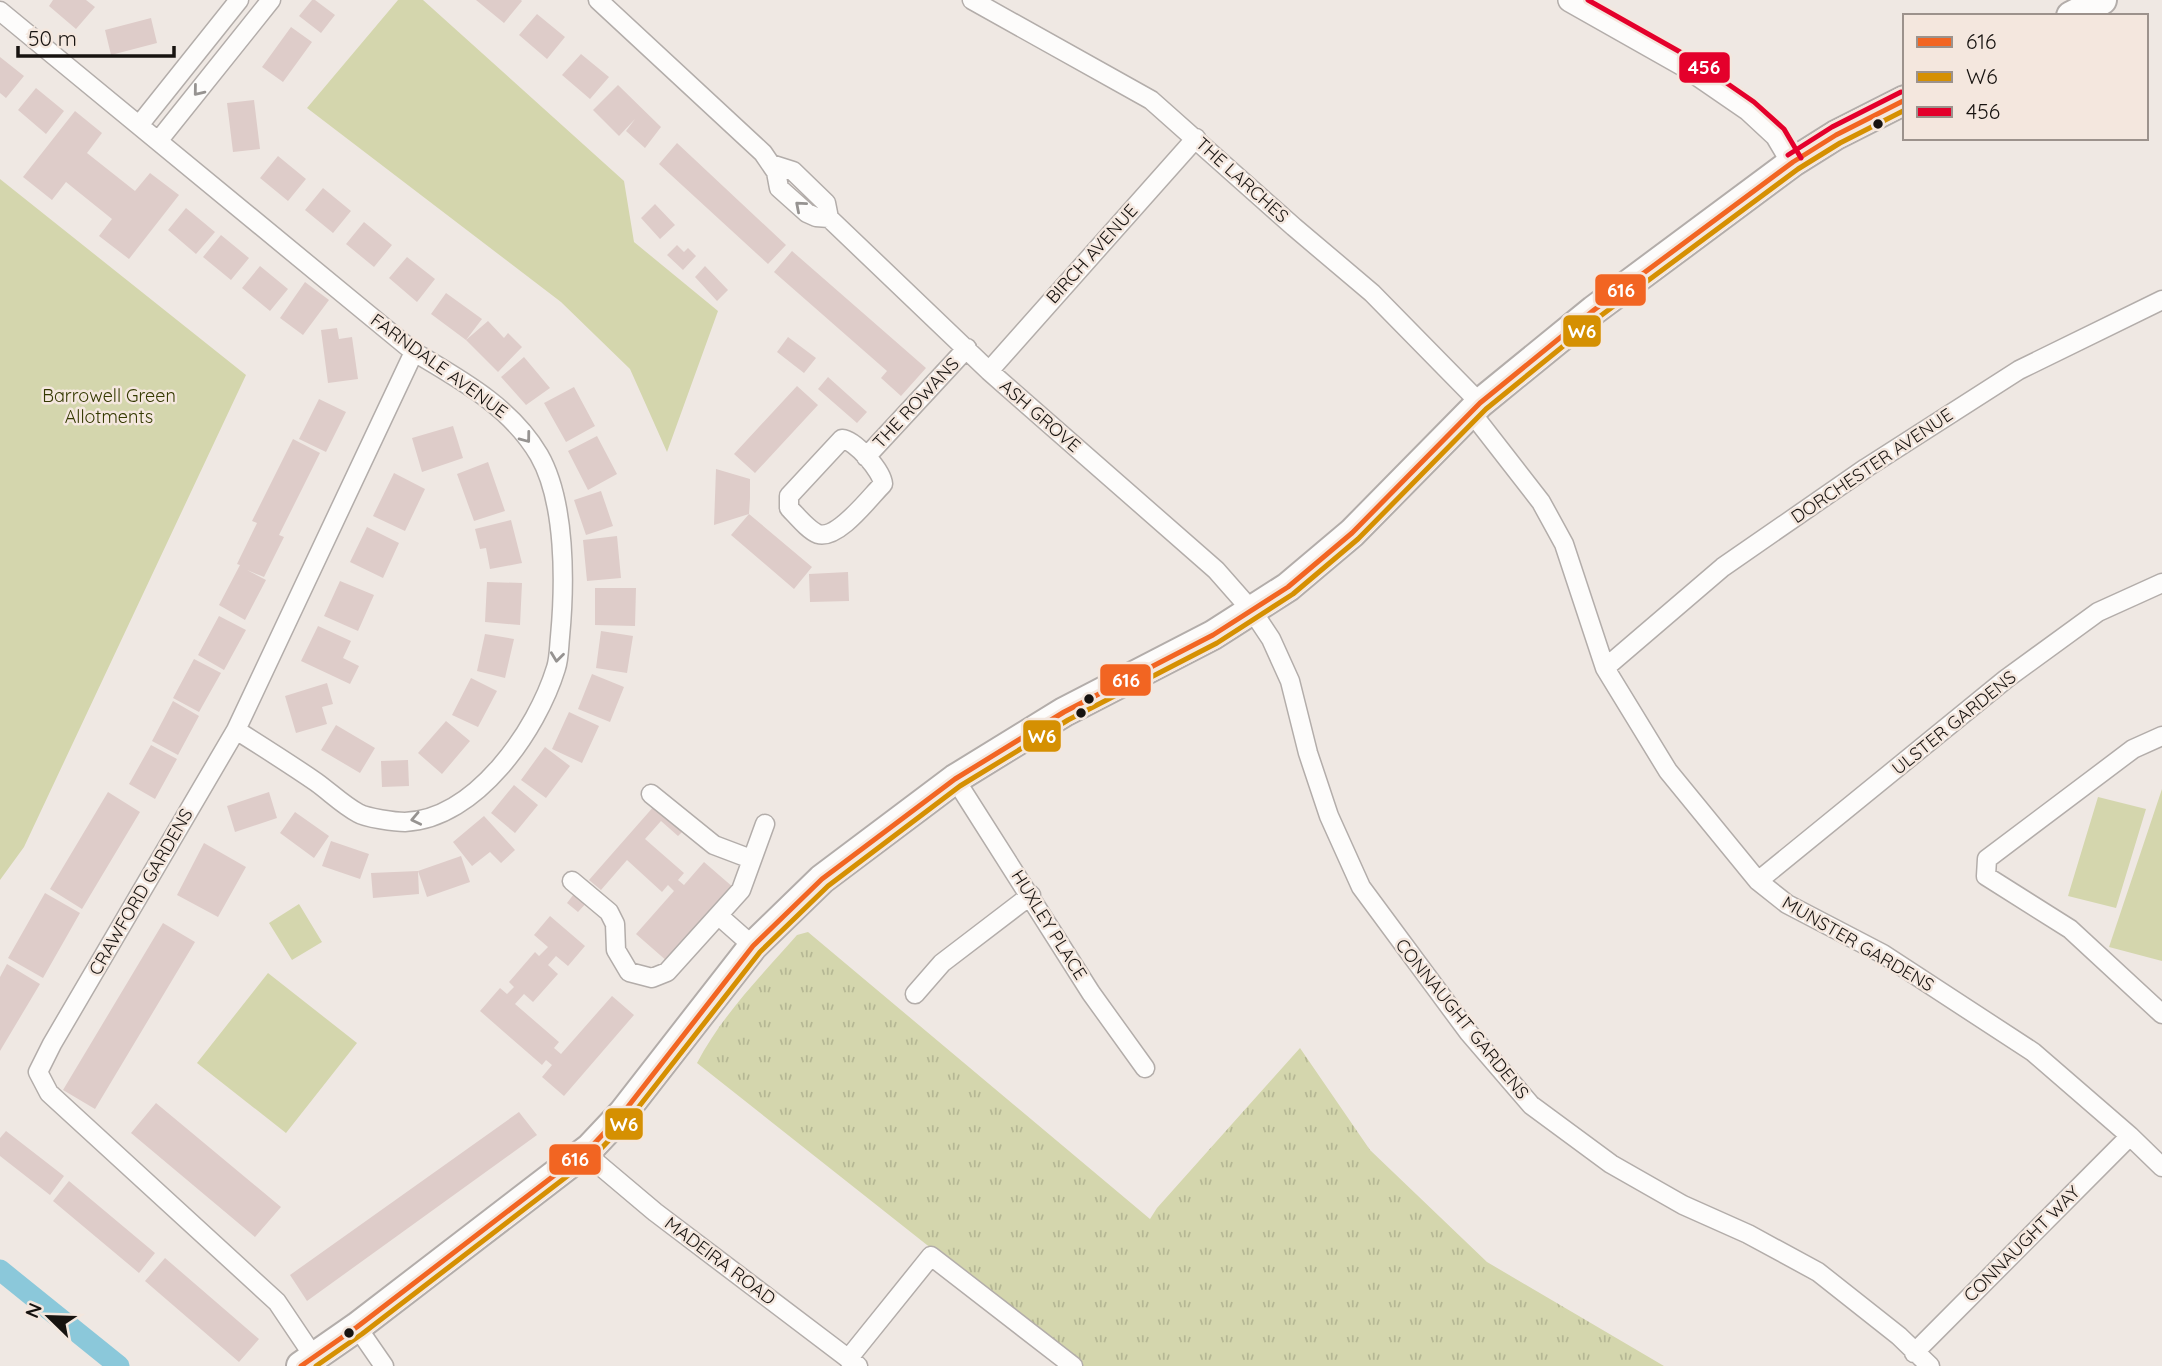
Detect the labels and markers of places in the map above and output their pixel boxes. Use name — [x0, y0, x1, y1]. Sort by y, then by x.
unlabelled marker — [1871, 117, 1885, 131]
unlabelled marker — [1082, 692, 1096, 706]
unlabelled marker — [1074, 706, 1088, 720]
unlabelled marker — [342, 1326, 356, 1340]

